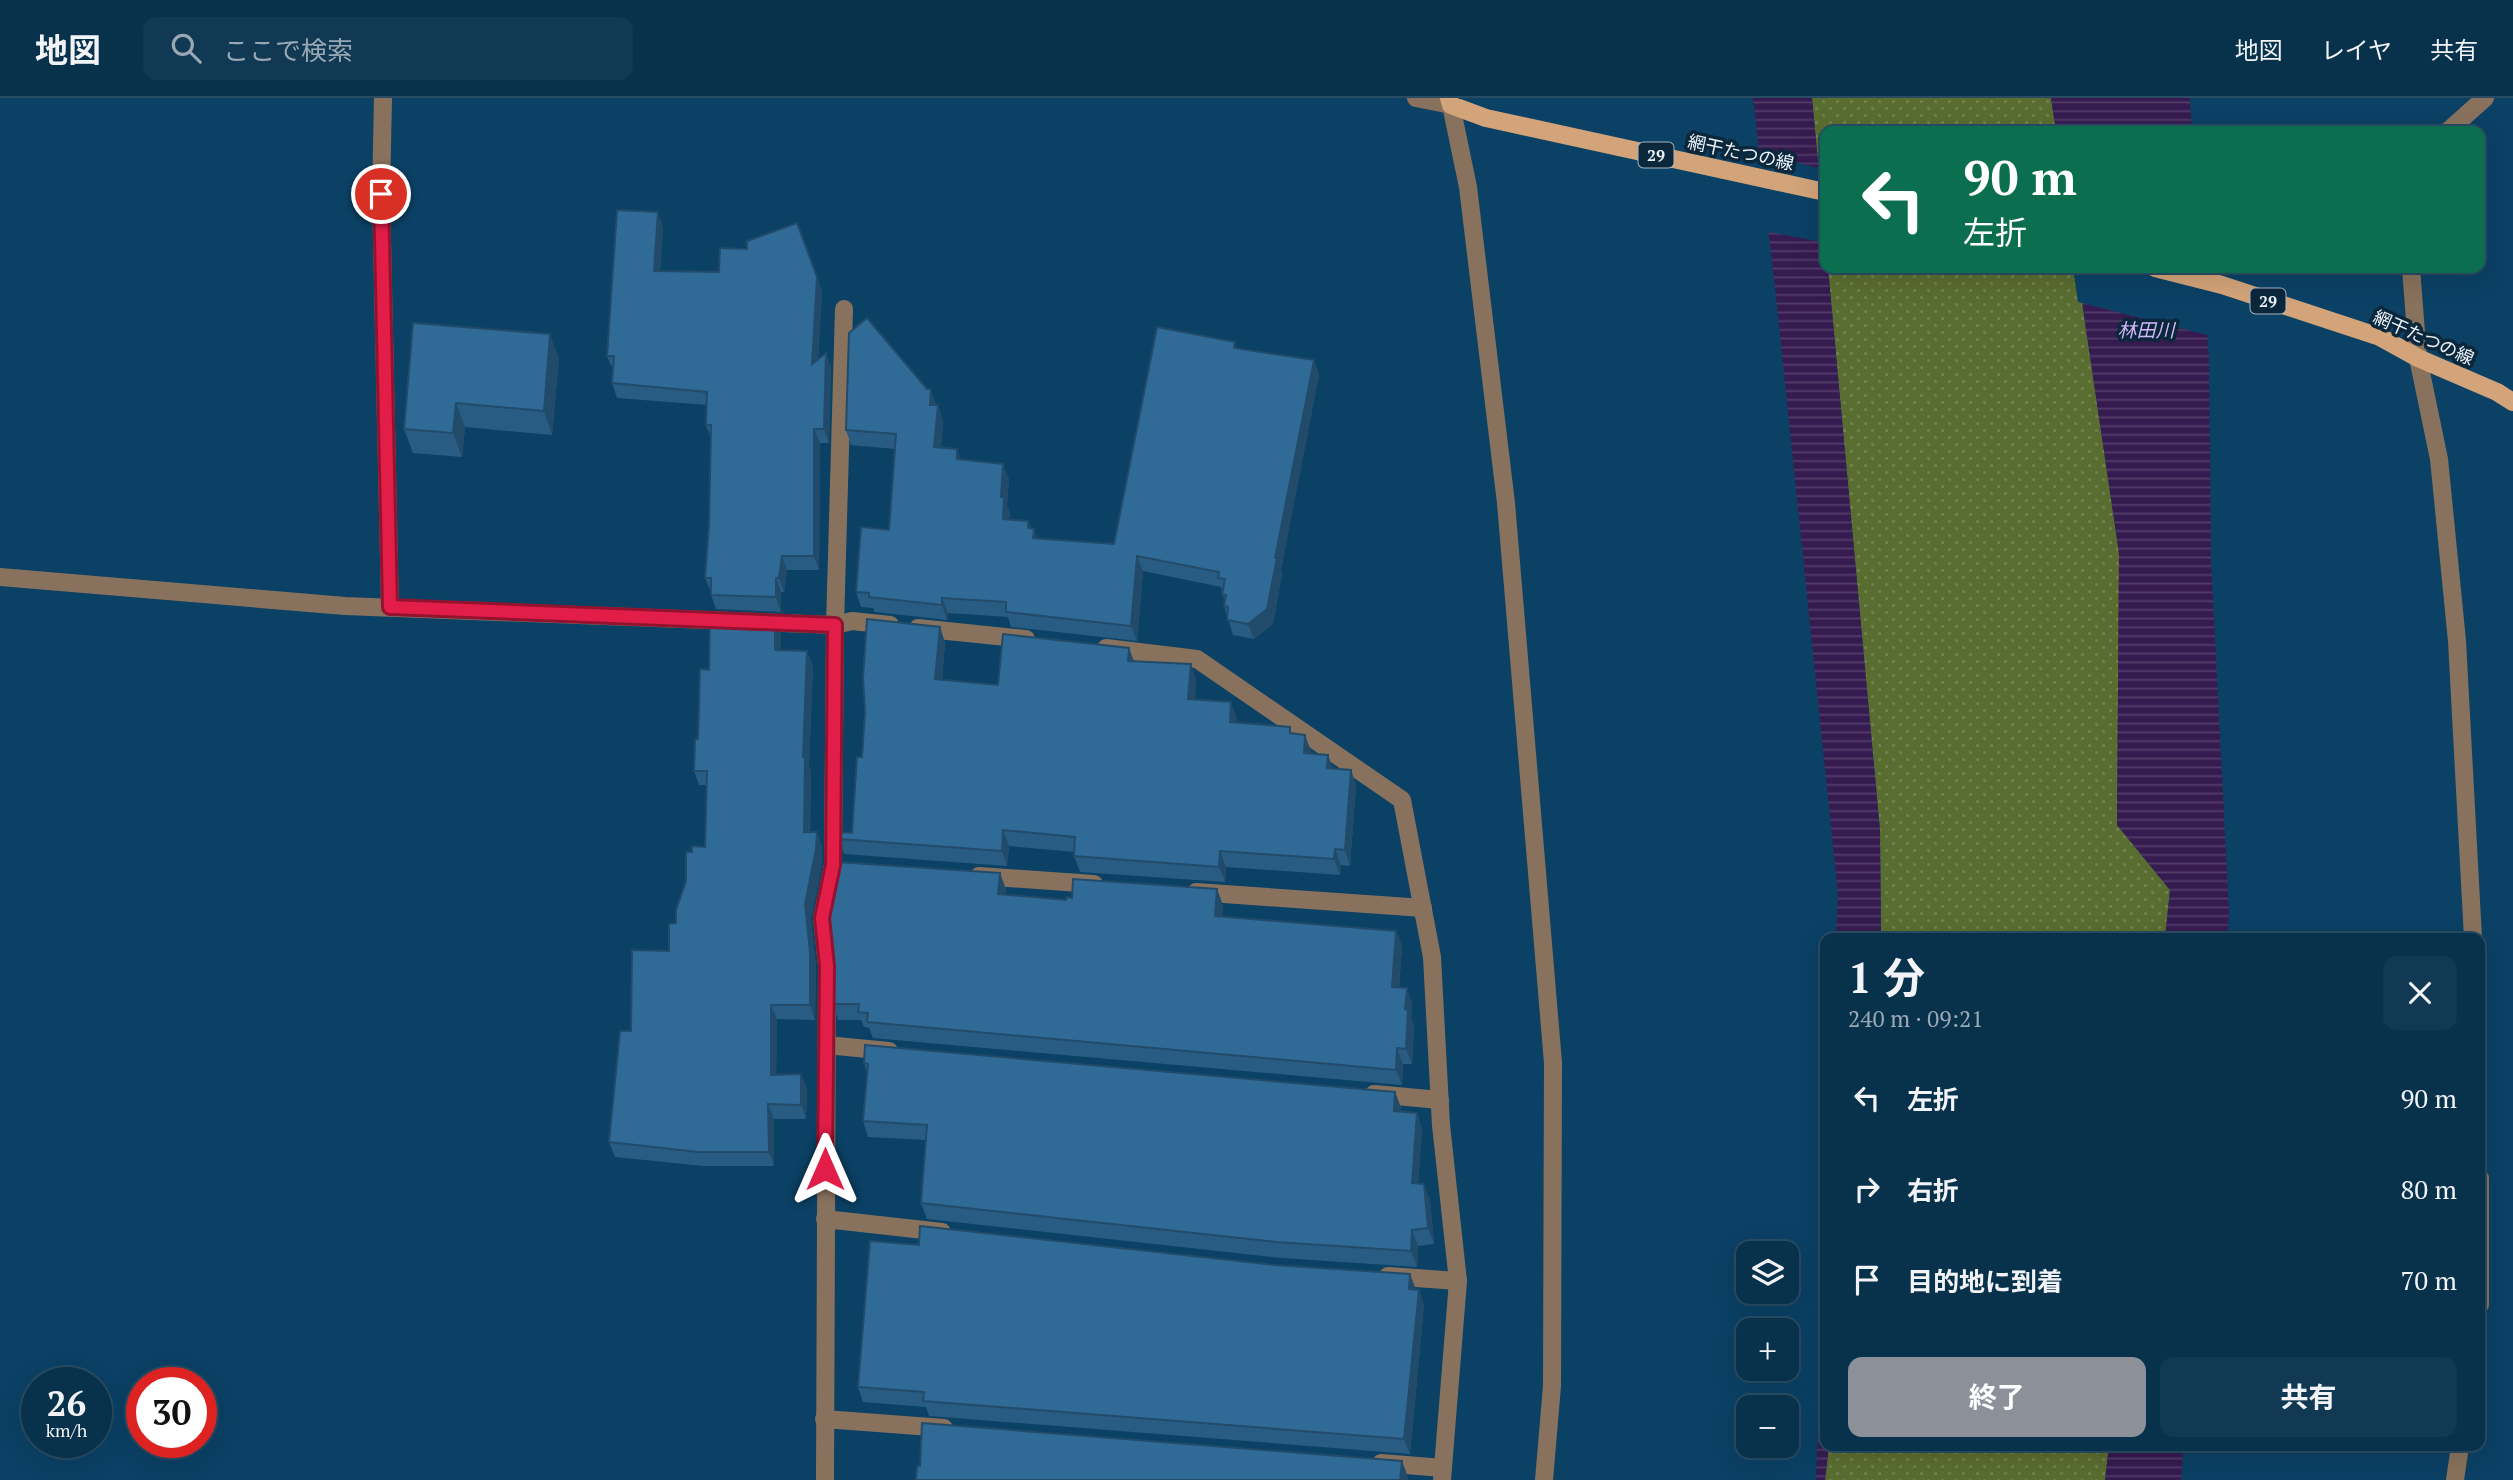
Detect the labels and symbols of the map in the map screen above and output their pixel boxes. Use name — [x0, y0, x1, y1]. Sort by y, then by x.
street label: 網干たつの線 — [1686, 129, 1796, 175]
road number: 29 — [1638, 142, 1674, 167]
pin — [351, 164, 411, 224]
road number: 29 — [2250, 288, 2286, 314]
street label: 網干たつの線 — [2370, 304, 2478, 370]
water label: 林田川 — [2117, 317, 2176, 342]
position arrow — [788, 1132, 862, 1206]
speed limit sign: 30 — [126, 1367, 217, 1458]

